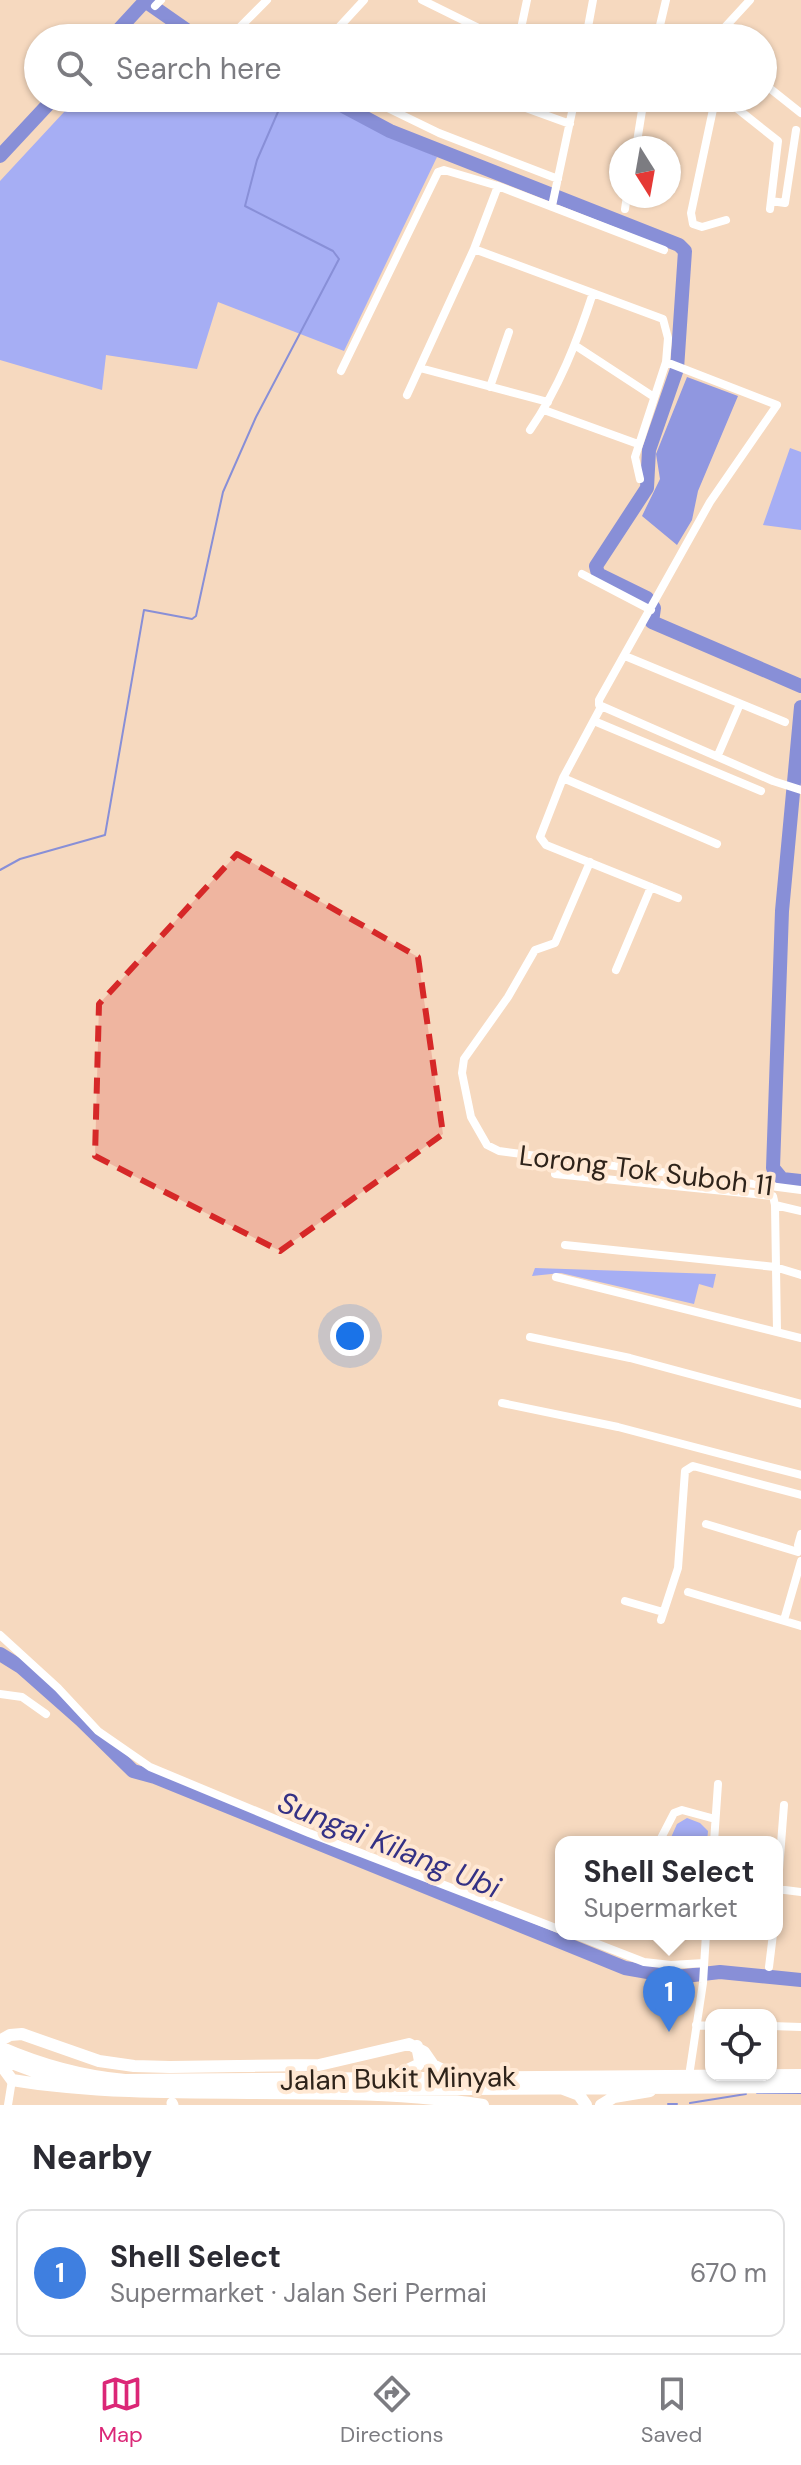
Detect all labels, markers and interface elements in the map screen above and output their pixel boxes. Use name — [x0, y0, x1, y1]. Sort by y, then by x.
search box — [24, 24, 777, 112]
icon: search — [52, 46, 96, 90]
text: Search here — [116, 49, 282, 88]
north arrow — [609, 136, 681, 208]
street label: Lorong Tok Suboh 11 — [517, 1137, 775, 1204]
your location — [330, 1316, 370, 1356]
water label: Sungai Kilang Ubi — [272, 1782, 507, 1907]
popup — [555, 1836, 783, 1940]
text: Shell Select — [583, 1852, 755, 1891]
text: Supermarket — [583, 1891, 738, 1925]
pin: 1 — [643, 1966, 695, 2032]
map controls — [705, 2009, 777, 2081]
button: locate — [705, 2009, 777, 2081]
street label: Jalan Bukit Minyak — [280, 2058, 517, 2099]
text: Nearby — [32, 2135, 152, 2180]
text: Shell Select — [110, 2237, 281, 2276]
text: 1 — [55, 2256, 65, 2290]
text: 670 m — [690, 2256, 767, 2290]
text: Supermarket · Jalan Seri Permai — [110, 2276, 487, 2310]
tab: Map — [99, 2372, 143, 2449]
tab: Directions — [340, 2372, 444, 2449]
tab: Saved — [641, 2372, 702, 2449]

